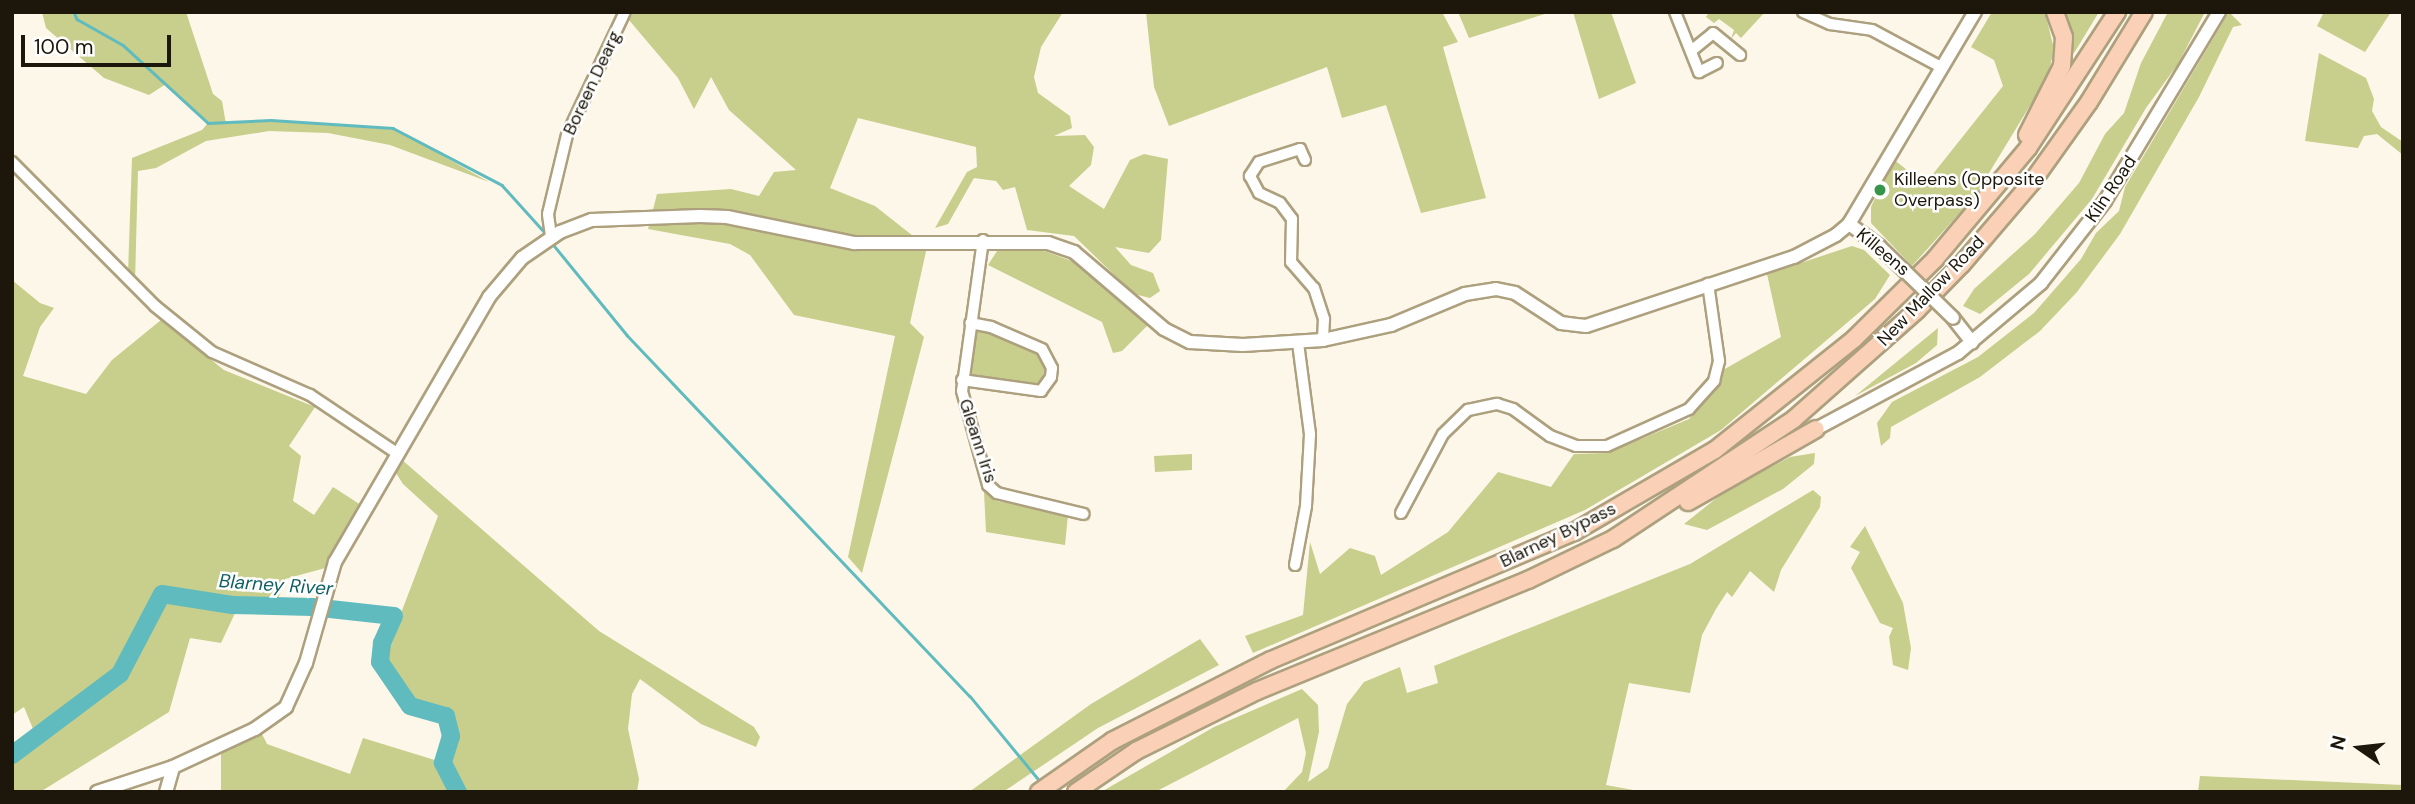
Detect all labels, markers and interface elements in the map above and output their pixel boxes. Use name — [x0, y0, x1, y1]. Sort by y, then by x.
scale bar — [24, 21, 175, 65]
street label: Boreen Dearg — [558, 28, 626, 138]
text: 100 m — [34, 33, 94, 61]
street label: Kiln Road — [2081, 152, 2141, 226]
place label: Killeens (Opposite Overpass) — [1894, 169, 2044, 212]
marker: Killeens (Opposite Overpass) — [1872, 182, 1888, 198]
street label: Killeens — [1852, 224, 1914, 280]
street label: New Mallow Road — [1873, 232, 1989, 350]
street label: Gleann Iris — [954, 396, 1002, 486]
street label: Blarney Bypass — [1497, 498, 1619, 572]
water label: Blarney River — [218, 570, 334, 600]
north arrow — [2324, 713, 2394, 783]
text: N — [2324, 733, 2352, 753]

